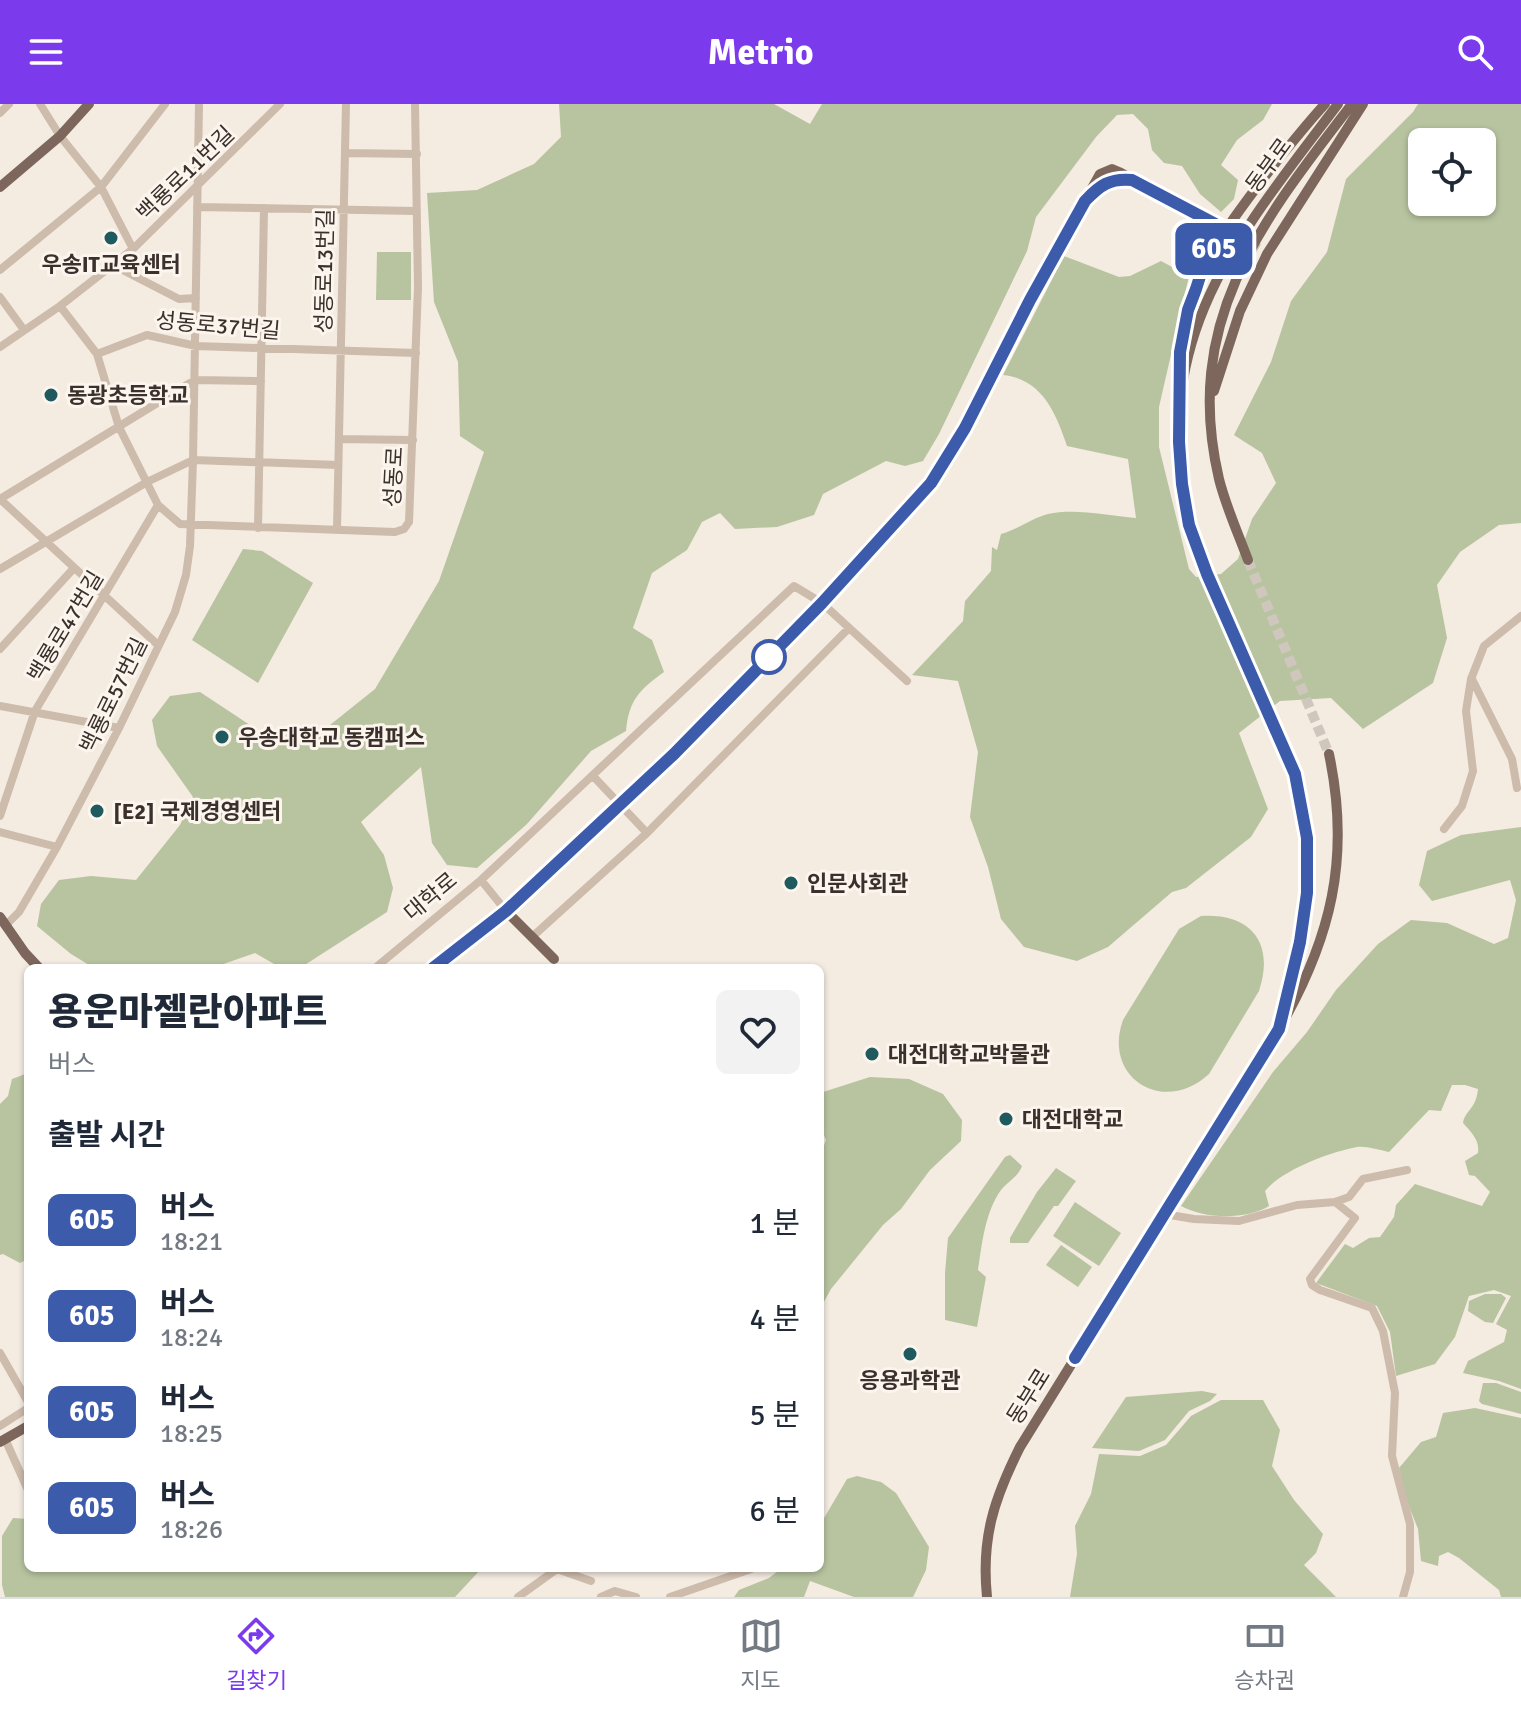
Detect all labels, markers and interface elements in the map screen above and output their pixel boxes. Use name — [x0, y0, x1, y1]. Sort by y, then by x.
icon: menu — [24, 30, 68, 74]
text: Metrio — [708, 30, 813, 75]
icon: search — [1453, 30, 1497, 74]
street label: 백룡로11번길 — [131, 120, 240, 226]
map controls — [1408, 128, 1496, 216]
button: locate — [1408, 128, 1496, 216]
street label: 동부로 — [1240, 133, 1297, 198]
street label: 성동로13번길 — [310, 208, 339, 334]
line badge: 605 — [1168, 223, 1260, 275]
marker: 우송IT교육센터 — [102, 229, 120, 247]
text: 605 — [1191, 232, 1237, 266]
place label: 우송IT교육센터 — [41, 251, 181, 278]
street label: 성동로37번길 — [155, 307, 281, 344]
place label: 동광초등학교 — [67, 382, 188, 409]
marker: 동광초등학교 — [42, 386, 60, 404]
street label: 성동로 — [378, 446, 409, 508]
street label: 백룡로47번길 — [22, 566, 109, 687]
street label: 백룡로57번길 — [74, 633, 153, 757]
unlabelled marker — [752, 640, 786, 674]
place label: 우송대학교 동캠퍼스 — [238, 724, 425, 751]
marker: 우송대학교 동캠퍼스 — [213, 728, 231, 746]
place label: [E2] 국제경영센터 — [113, 798, 281, 825]
marker: [E2] 국제경영센터 — [88, 802, 106, 820]
street label: 대학로 — [398, 867, 462, 926]
place label: 인문사회관 — [807, 870, 908, 897]
marker: 인문사회관 — [782, 874, 800, 892]
text: 용운마젤란아파트 — [48, 989, 328, 1036]
button: heart — [716, 990, 800, 1074]
place label: 대전대학교박물관 — [888, 1041, 1050, 1068]
marker: 대전대학교박물관 — [863, 1045, 881, 1063]
text: 버스 — [48, 1049, 96, 1081]
place label: 대전대학교 — [1022, 1106, 1123, 1133]
marker: 대전대학교 — [997, 1110, 1015, 1128]
text: 출발 시간 — [48, 1117, 165, 1154]
text: 버스 — [160, 1189, 215, 1226]
text: 605 — [69, 1203, 115, 1237]
text: 1 분 — [750, 1205, 800, 1242]
text: 18:21 — [160, 1226, 223, 1258]
text: 버스 — [160, 1285, 215, 1322]
text: 605 — [69, 1299, 115, 1333]
text: 4 분 — [750, 1301, 800, 1338]
text: 18:24 — [160, 1322, 223, 1354]
marker: 응용과학관 — [901, 1345, 919, 1363]
street label: 동부로 — [1001, 1363, 1056, 1429]
place label: 응용과학관 — [859, 1367, 961, 1394]
text: 버스 — [160, 1381, 215, 1418]
text: 605 — [69, 1395, 115, 1429]
text: 5 분 — [750, 1397, 800, 1434]
text: 18:25 — [160, 1418, 223, 1450]
text: 버스 — [160, 1477, 215, 1514]
text: 605 — [69, 1491, 115, 1525]
text: 6 분 — [750, 1493, 800, 1530]
text: 18:26 — [160, 1514, 223, 1546]
tab: 길찾기 — [226, 1614, 287, 1694]
tab: 지도 — [739, 1614, 783, 1694]
tab: 승차권 — [1234, 1614, 1295, 1694]

